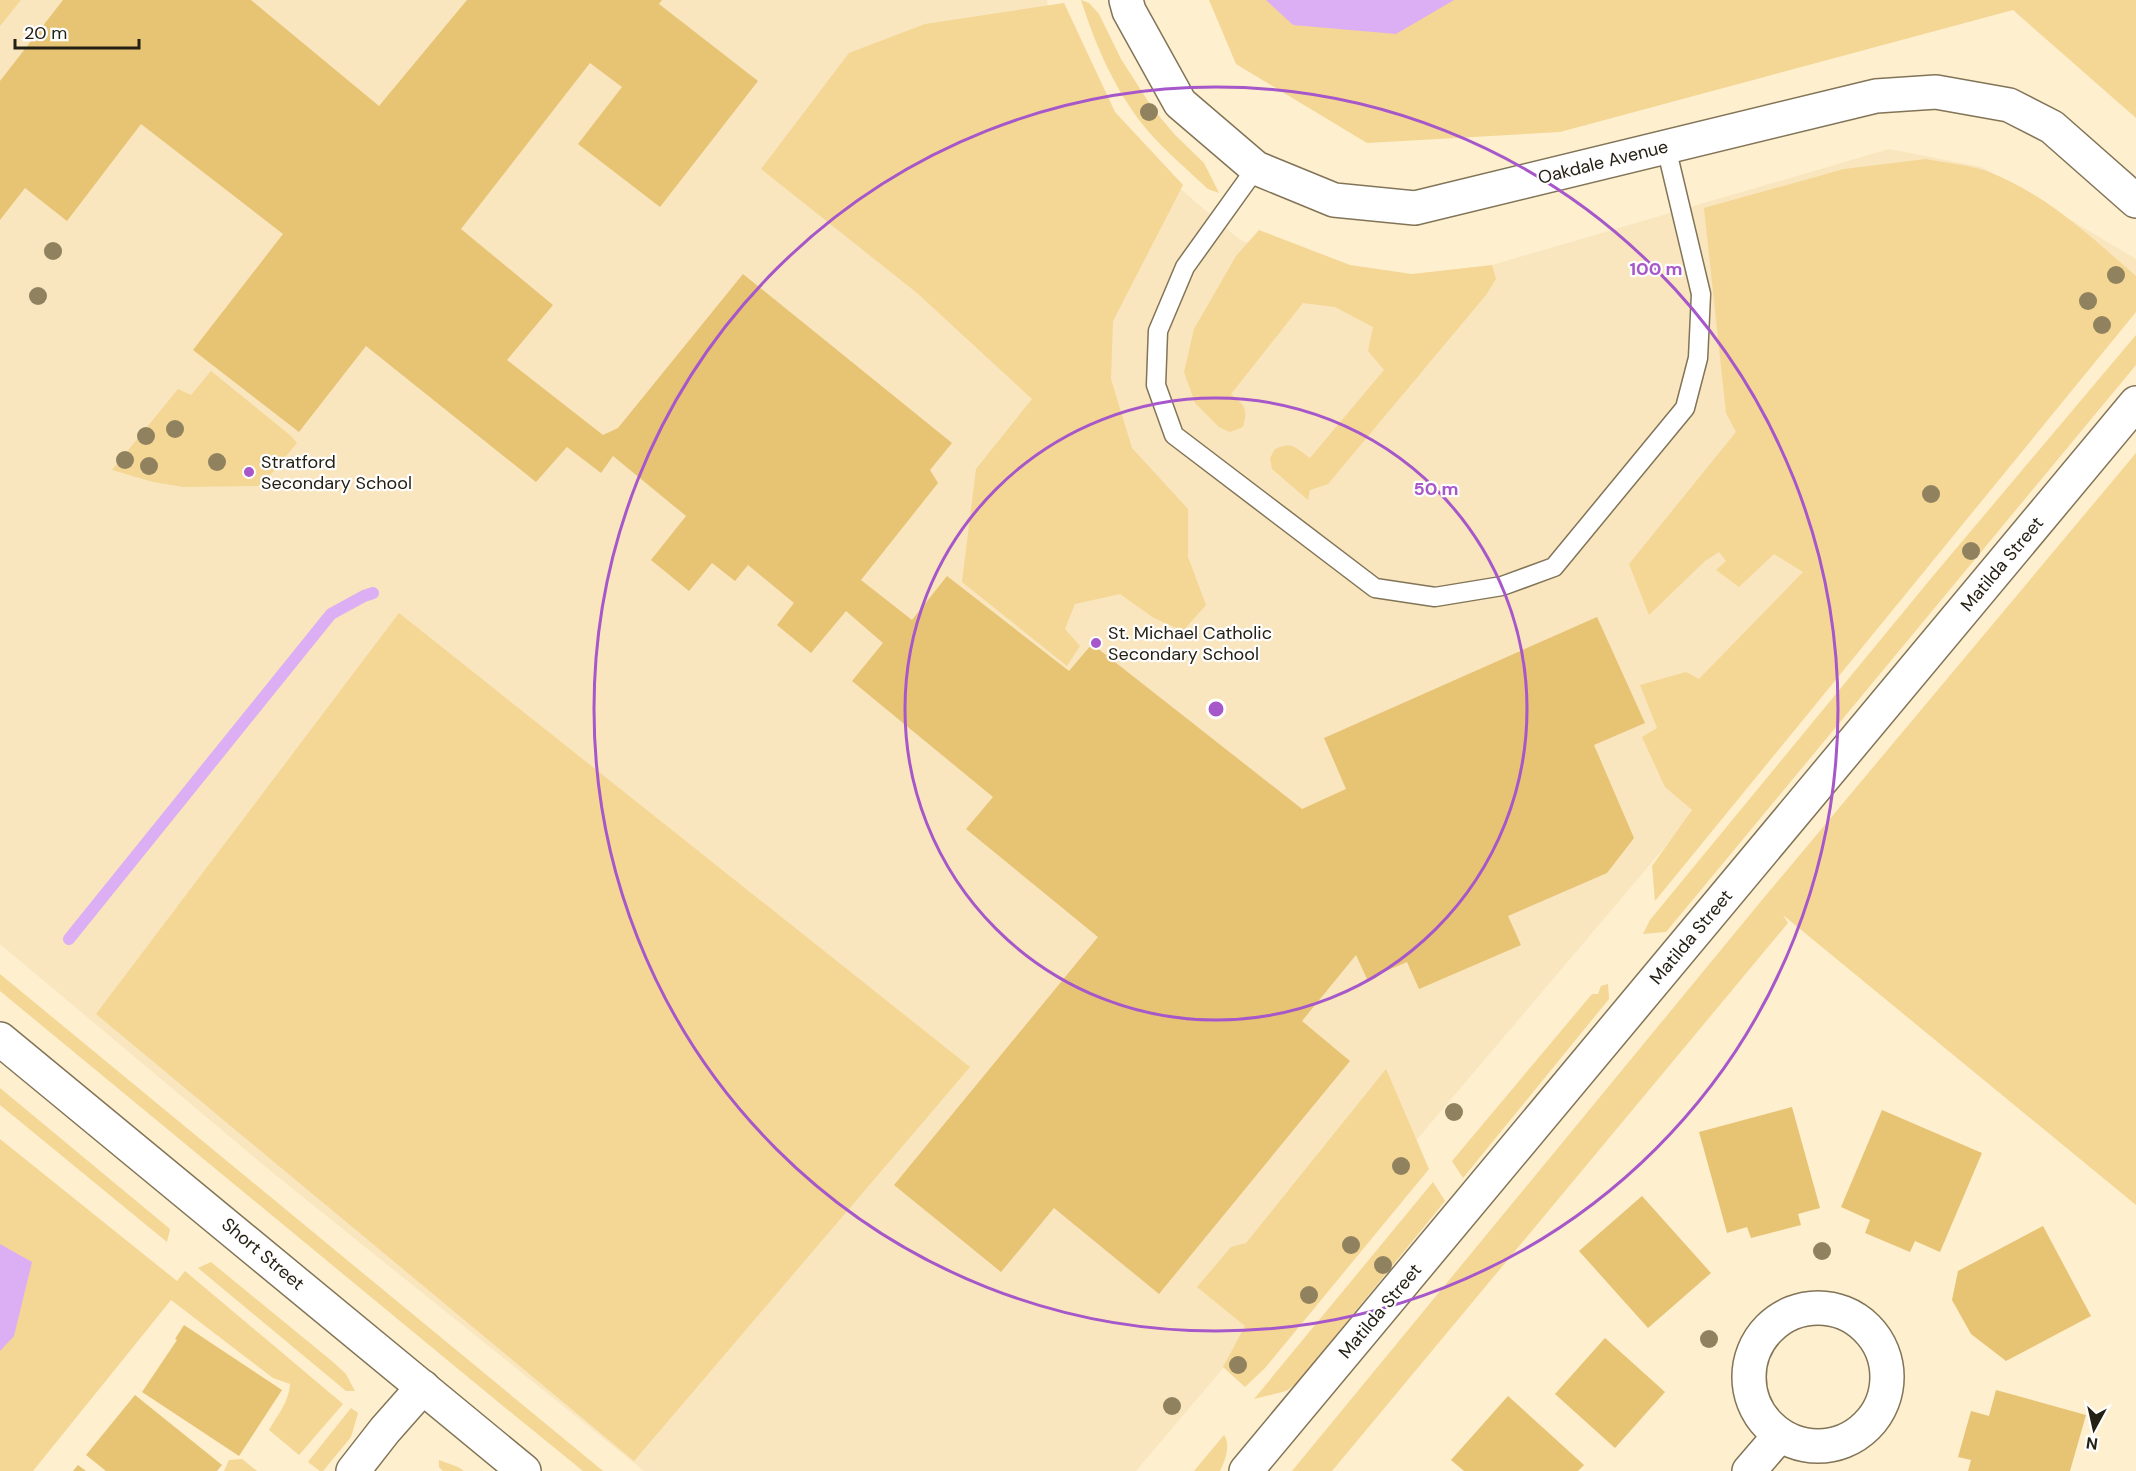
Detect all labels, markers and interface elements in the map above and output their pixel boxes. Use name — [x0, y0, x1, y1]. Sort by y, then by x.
scale bar — [15, 12, 140, 50]
text: 20 m — [24, 21, 67, 45]
street label: Oakdale Avenue — [1535, 134, 1671, 190]
text: 100 m — [1629, 257, 1683, 281]
place label: Stratford Secondary School — [261, 450, 412, 495]
marker: Stratford Secondary School — [242, 465, 256, 479]
text: 50 m — [1413, 477, 1459, 501]
street label: Matilda Street — [1955, 511, 2049, 617]
place label: St. Michael Catholic Secondary School — [1108, 621, 1272, 666]
marker: St. Michael Catholic Secondary School — [1089, 636, 1103, 650]
centre of rings — [1206, 699, 1226, 719]
street label: Matilda Street — [1644, 884, 1738, 990]
street label: Short Street — [217, 1212, 309, 1296]
street label: Matilda Street — [1333, 1258, 1427, 1364]
north arrow — [2064, 1399, 2124, 1459]
text: N — [2085, 1432, 2099, 1455]

